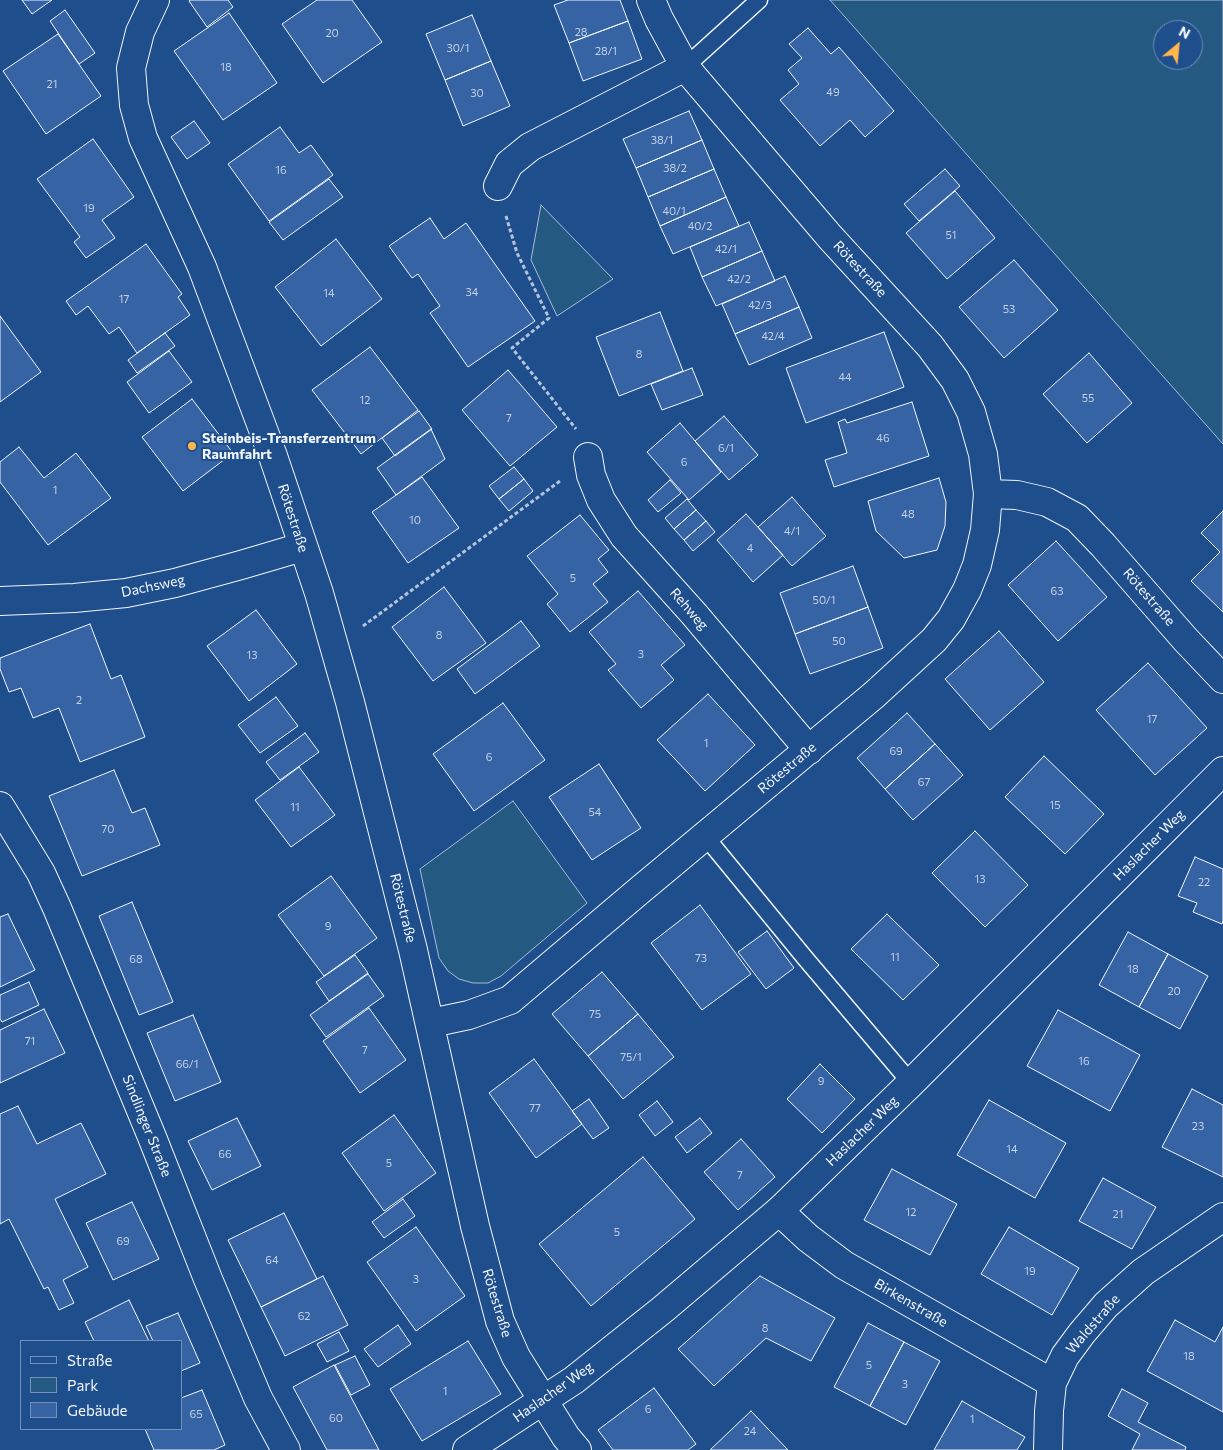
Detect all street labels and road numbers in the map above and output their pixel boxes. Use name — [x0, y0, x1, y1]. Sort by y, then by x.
street label: Rötestraße — [830, 237, 890, 301]
street label: Rötestraße — [274, 482, 312, 554]
street label: Rötestraße — [1119, 565, 1179, 629]
street label: Dachsweg — [120, 571, 186, 601]
street label: Rehweg — [666, 585, 712, 633]
street label: Rötestraße — [754, 739, 820, 797]
street label: Haslacher Weg — [1110, 806, 1188, 884]
street label: Rötestraße — [386, 872, 420, 944]
street label: Sindlinger Straße — [119, 1072, 175, 1180]
street label: Haslacher Weg — [822, 1092, 902, 1170]
street label: Rötestraße — [479, 1267, 515, 1339]
street label: Birkenstraße — [871, 1275, 951, 1331]
street label: Waldstraße — [1063, 1291, 1123, 1357]
street label: Haslacher Weg — [510, 1358, 596, 1426]

